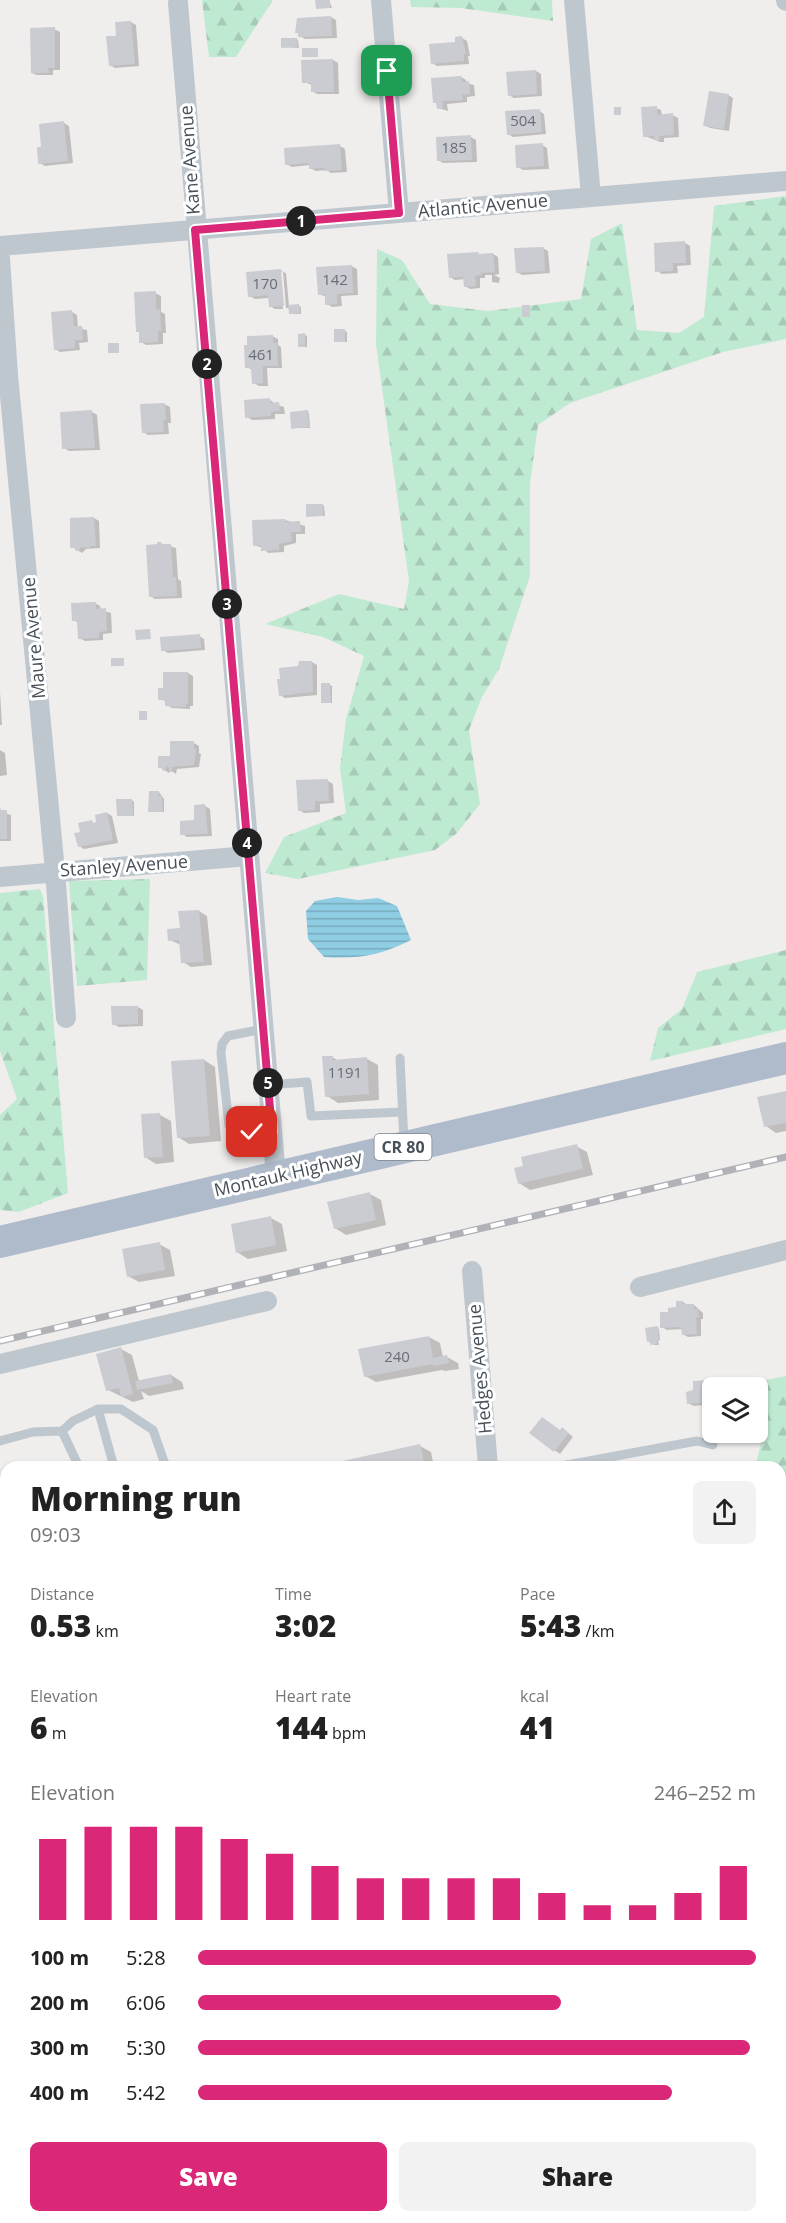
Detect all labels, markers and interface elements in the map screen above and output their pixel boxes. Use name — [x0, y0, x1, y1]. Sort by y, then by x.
pin — [361, 45, 412, 96]
icon: arrive — [370, 54, 403, 87]
street label: Kane Avenue — [173, 105, 205, 216]
house number: 504 — [510, 110, 536, 130]
house number: 185 — [441, 137, 467, 157]
street label: Atlantic Avenue — [417, 187, 549, 223]
pin: 1 — [286, 206, 316, 236]
text: 1 — [296, 210, 306, 232]
house number: 142 — [322, 269, 348, 289]
house number: 170 — [252, 273, 278, 293]
house number: 461 — [248, 344, 274, 364]
pin: 2 — [192, 349, 222, 379]
text: 2 — [202, 353, 212, 375]
street label: Maure Avenue — [16, 576, 50, 700]
pin: 3 — [212, 589, 242, 619]
text: 3 — [222, 593, 232, 615]
pin: 4 — [232, 828, 262, 858]
text: 4 — [242, 832, 252, 854]
street label: Stanley Avenue — [59, 849, 189, 881]
house number: 1191 — [328, 1062, 362, 1082]
pin: 5 — [253, 1068, 283, 1098]
text: 5 — [263, 1072, 273, 1094]
pin — [226, 1106, 277, 1157]
icon: check — [235, 1115, 268, 1148]
road number: CR 80 — [374, 1134, 432, 1160]
street label: Montauk Highway — [211, 1144, 365, 1202]
street label: Hedges Avenue — [461, 1303, 497, 1435]
house number: 240 — [384, 1346, 410, 1366]
map controls — [702, 1377, 768, 1443]
button: layers — [702, 1377, 768, 1443]
text: Morning run — [30, 1476, 242, 1521]
button: share — [693, 1481, 756, 1544]
text: 09:03 — [30, 1521, 81, 1548]
text: Distance — [30, 1583, 94, 1605]
text: Time — [275, 1583, 312, 1605]
text: Pace — [520, 1583, 555, 1605]
text: 0.53 — [30, 1605, 91, 1646]
text: 3:02 — [275, 1605, 336, 1646]
text: 5:43 — [520, 1605, 581, 1646]
text: km — [91, 1620, 119, 1642]
text: /km — [581, 1620, 615, 1642]
text: Elevation — [30, 1685, 98, 1707]
text: Heart rate — [275, 1685, 351, 1707]
text: kcal — [520, 1685, 549, 1707]
text: 6 — [30, 1707, 48, 1748]
text: 144 — [275, 1707, 328, 1748]
text: 41 — [520, 1707, 555, 1748]
text: m — [48, 1722, 67, 1744]
text: bpm — [328, 1722, 366, 1744]
text: Elevation — [30, 1779, 115, 1806]
text: 246–252 m — [654, 1779, 756, 1806]
text: 100 m — [30, 1944, 89, 1971]
text: 5:28 — [126, 1944, 166, 1971]
text: 200 m — [30, 1989, 89, 2016]
text: 6:06 — [126, 1989, 166, 2016]
text: 300 m — [30, 2034, 89, 2061]
text: 5:30 — [126, 2034, 166, 2061]
text: 400 m — [30, 2079, 89, 2106]
text: 5:42 — [126, 2079, 166, 2106]
button: Save — [30, 2142, 387, 2211]
button: Share — [399, 2142, 756, 2211]

